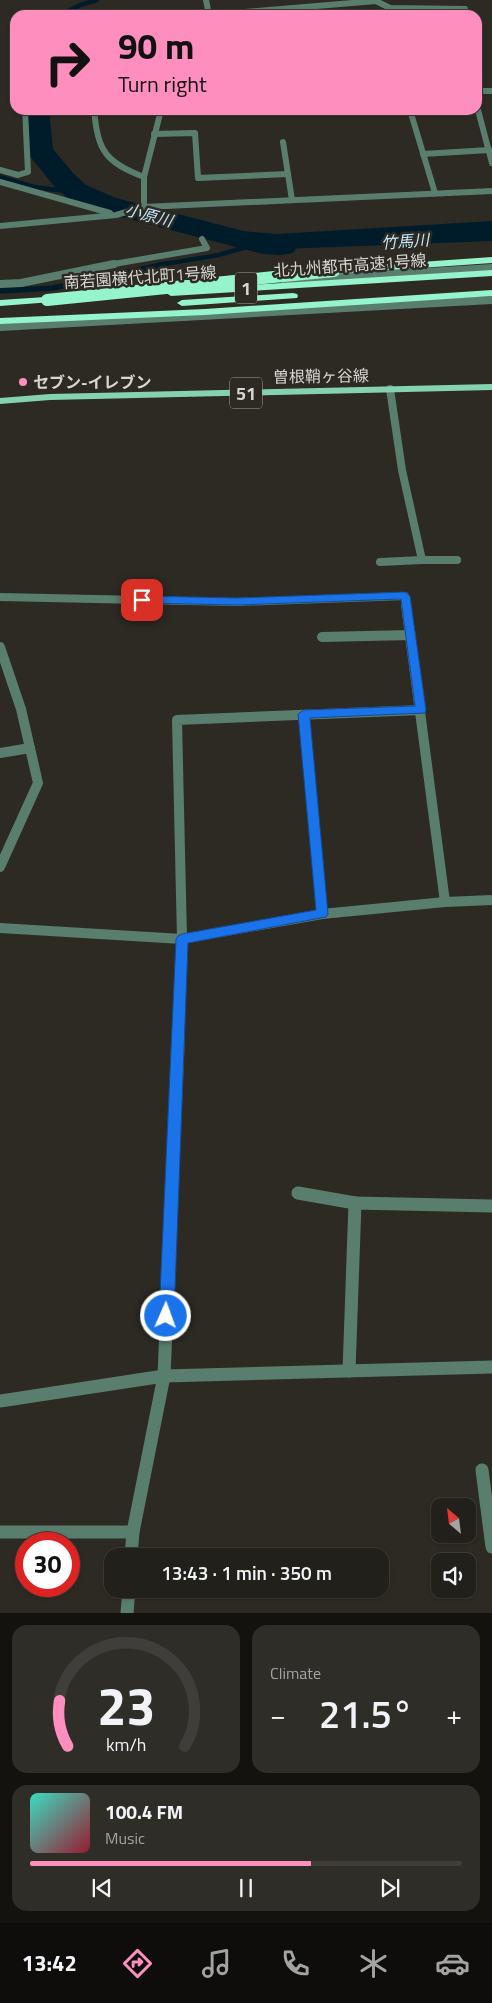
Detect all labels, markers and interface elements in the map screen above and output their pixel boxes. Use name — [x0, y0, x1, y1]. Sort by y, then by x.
text: 90 m — [118, 19, 194, 73]
icon: right — [35, 30, 100, 95]
text: Turn right — [118, 67, 207, 101]
water label: 小原川 — [123, 197, 177, 233]
water label: 竹馬川 — [380, 227, 432, 255]
street label: 北九州都市高速1号線 — [273, 248, 427, 282]
street label: 南若園横代北町1号線 — [63, 260, 217, 294]
road number: 1 — [235, 272, 257, 304]
street label: 曽根鞘ヶ谷線 — [273, 363, 369, 389]
place label: セブン-イレブン — [33, 370, 152, 394]
marker: セブン-イレブン — [17, 376, 29, 388]
road number: 51 — [230, 378, 262, 408]
pin — [121, 579, 163, 621]
icon: arrive — [128, 586, 156, 614]
position arrow — [139, 1289, 191, 1341]
north arrow — [431, 1498, 476, 1542]
map controls — [431, 1498, 476, 1598]
speed limit sign: 30 — [15, 1532, 80, 1597]
button: sound — [431, 1553, 476, 1598]
text: 13:43 · 1 min · 350 m — [161, 1558, 332, 1587]
text: Climate — [270, 1661, 321, 1685]
text: 23 — [97, 1666, 155, 1745]
text: 21.5° — [319, 1685, 413, 1743]
text: − — [270, 1693, 286, 1736]
text: + — [446, 1693, 462, 1736]
text: km/h — [106, 1731, 146, 1758]
text: 100.4 FM — [105, 1797, 183, 1826]
text: Music — [105, 1826, 145, 1850]
icon: previous — [88, 1874, 116, 1902]
icon: pause — [232, 1874, 260, 1902]
icon: next — [376, 1874, 404, 1902]
text: 13:42 — [22, 1946, 77, 1980]
icon: directions — [120, 1946, 155, 1981]
icon: music — [199, 1946, 234, 1981]
icon: phone — [278, 1946, 313, 1981]
icon: climate — [356, 1946, 391, 1981]
icon: car — [435, 1946, 470, 1981]

